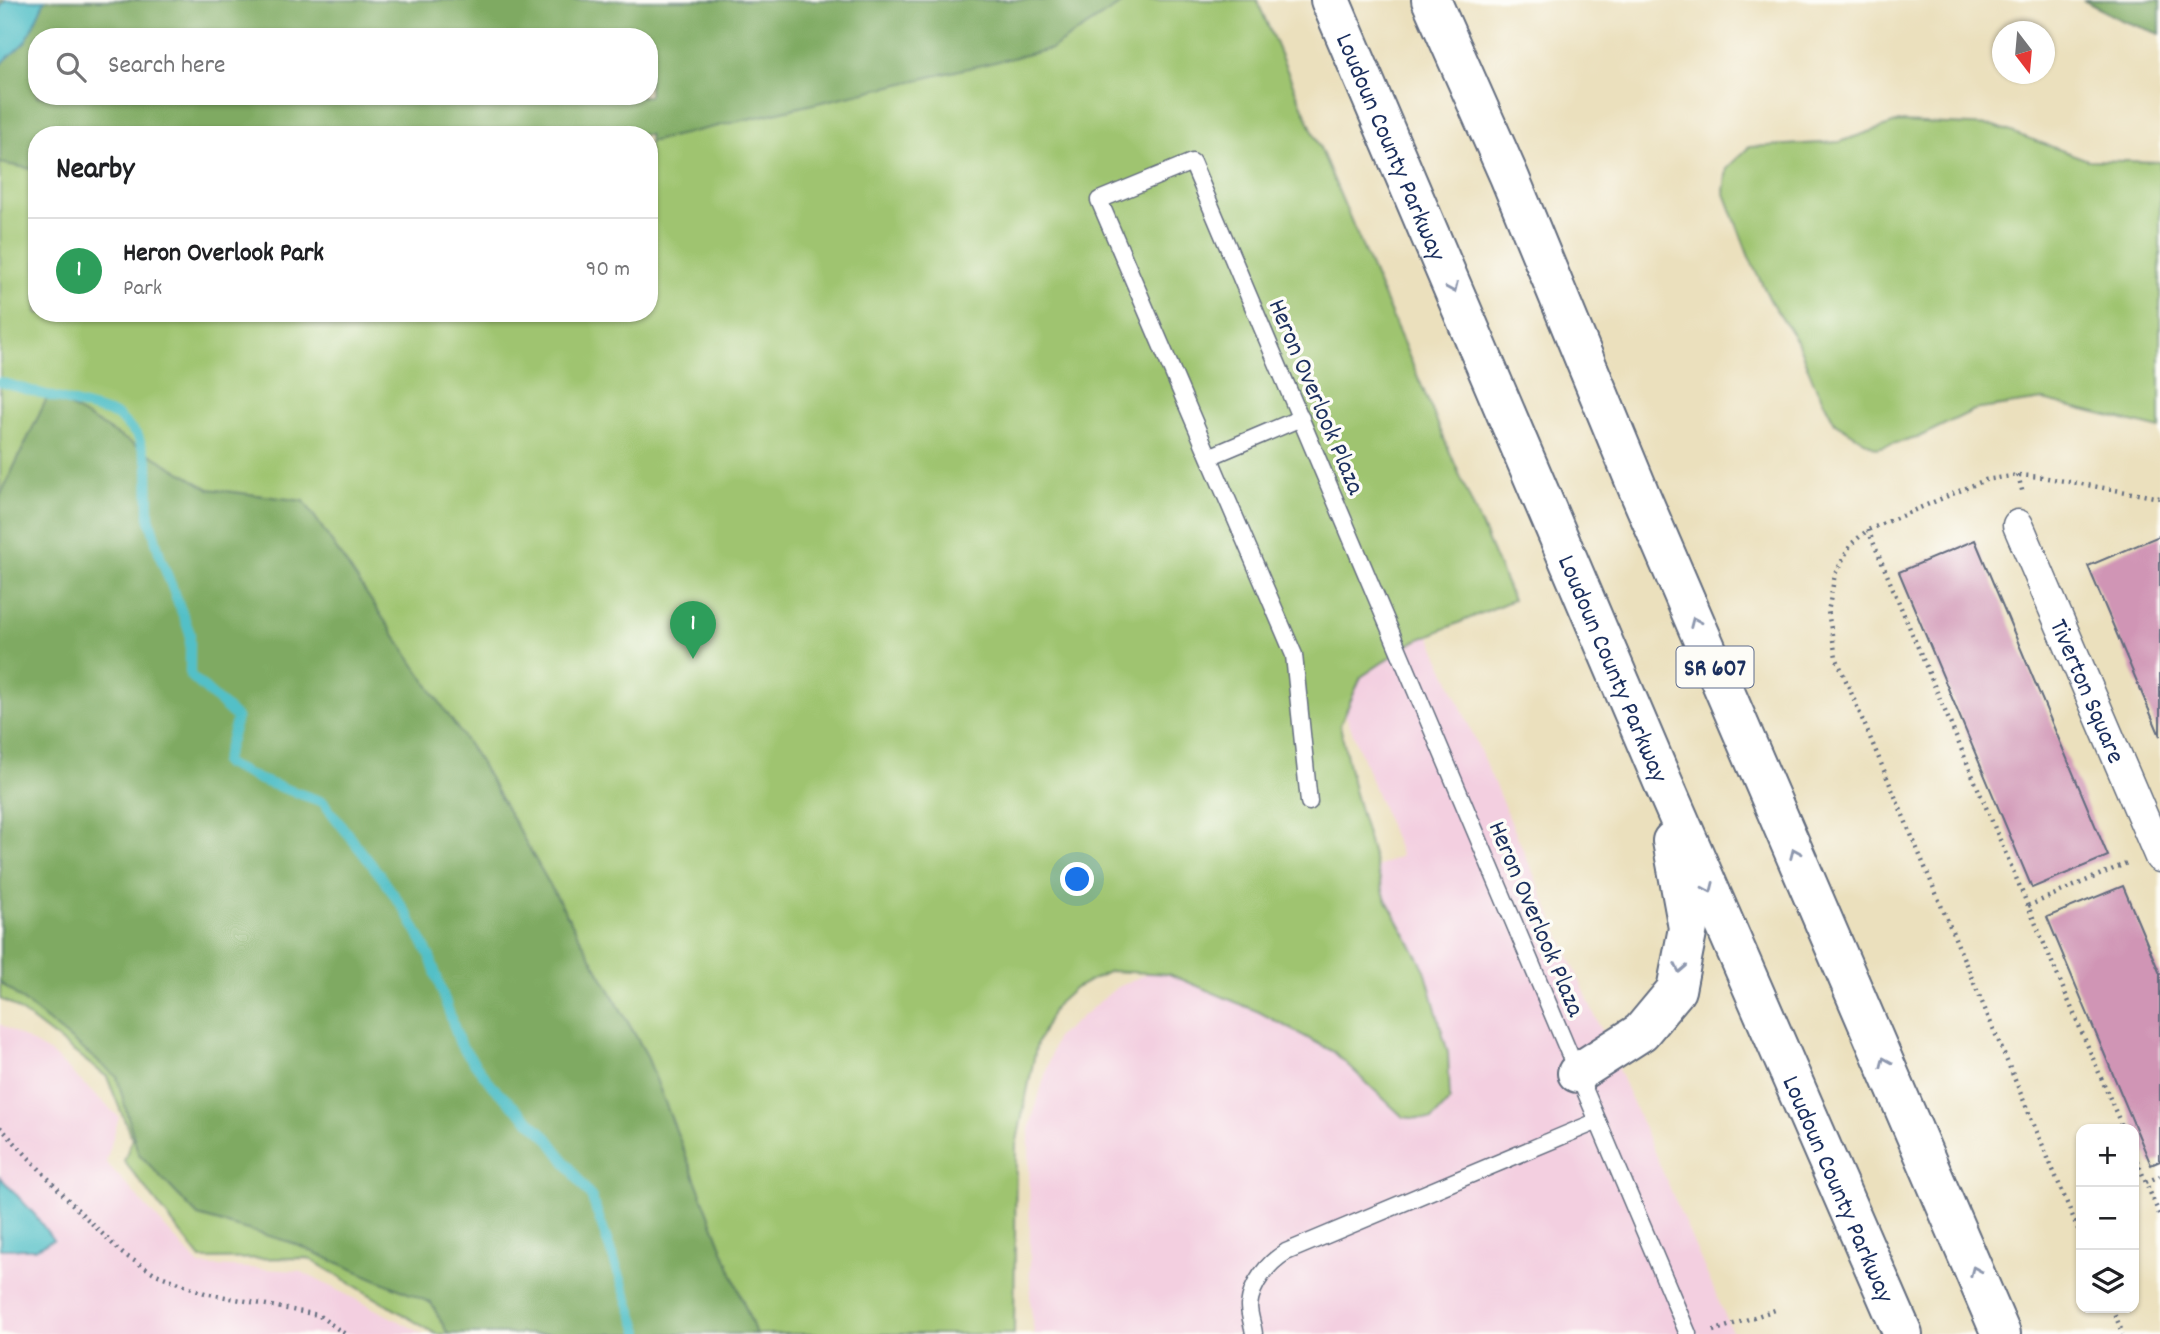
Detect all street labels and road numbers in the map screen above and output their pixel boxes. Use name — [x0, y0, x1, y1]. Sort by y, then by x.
street label: Loudoun County Parkway — [1324, 28, 1454, 268]
street label: Heron Overlook Plaza — [1257, 294, 1373, 502]
street label: Loudoun County Parkway — [1546, 550, 1676, 789]
street label: Tiverton Square — [2038, 614, 2133, 770]
road number: SR 607 — [1676, 646, 1754, 688]
street label: Heron Overlook Plaza — [1477, 816, 1593, 1024]
street label: Loudoun County Parkway — [1771, 1070, 1902, 1309]

